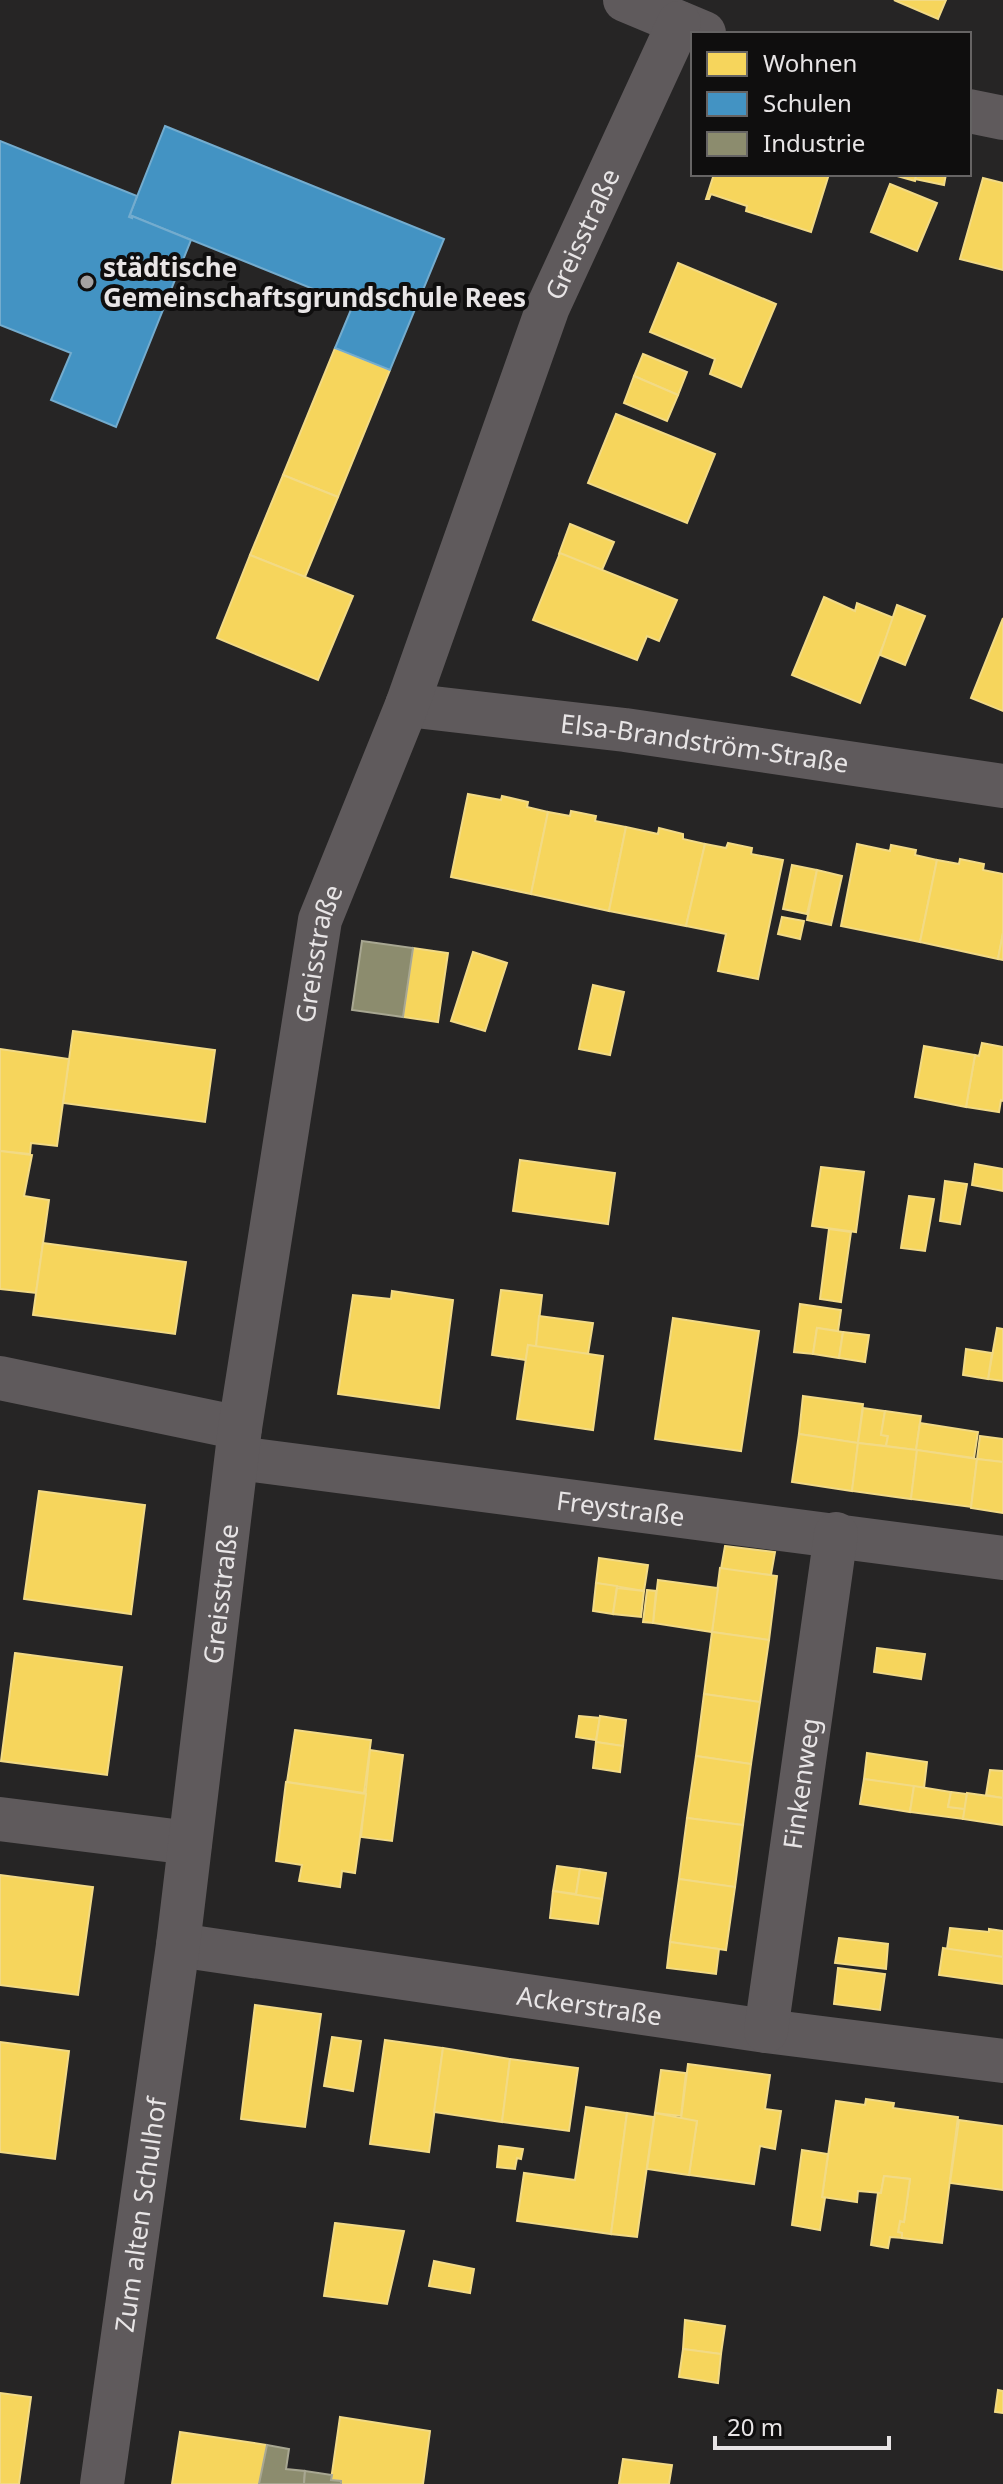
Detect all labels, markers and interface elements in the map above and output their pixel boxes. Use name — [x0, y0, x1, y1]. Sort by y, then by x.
legend — [691, 32, 971, 176]
text: Wohnen — [763, 46, 857, 79]
text: Schulen — [763, 86, 852, 119]
text: Industrie — [763, 126, 865, 159]
street label: Greisstraße — [536, 162, 628, 305]
place label: städtische Gemeinschaftsgrundschule Rees — [103, 249, 526, 315]
marker: städtische Gemeinschaftsgrundschule Rees — [78, 273, 96, 291]
street label: Elsa-Brandström-Straße — [559, 705, 851, 781]
street label: Greisstraße — [286, 879, 351, 1025]
street label: Freystraße — [555, 1482, 687, 1534]
street label: Greisstraße — [194, 1522, 246, 1666]
street label: Finkenweg — [774, 1716, 828, 1851]
street label: Ackerstraße — [515, 1977, 665, 2034]
street label: Zum alten Schulhof — [106, 2093, 175, 2334]
scale bar — [715, 2400, 889, 2450]
text: 20 m — [727, 2410, 783, 2443]

